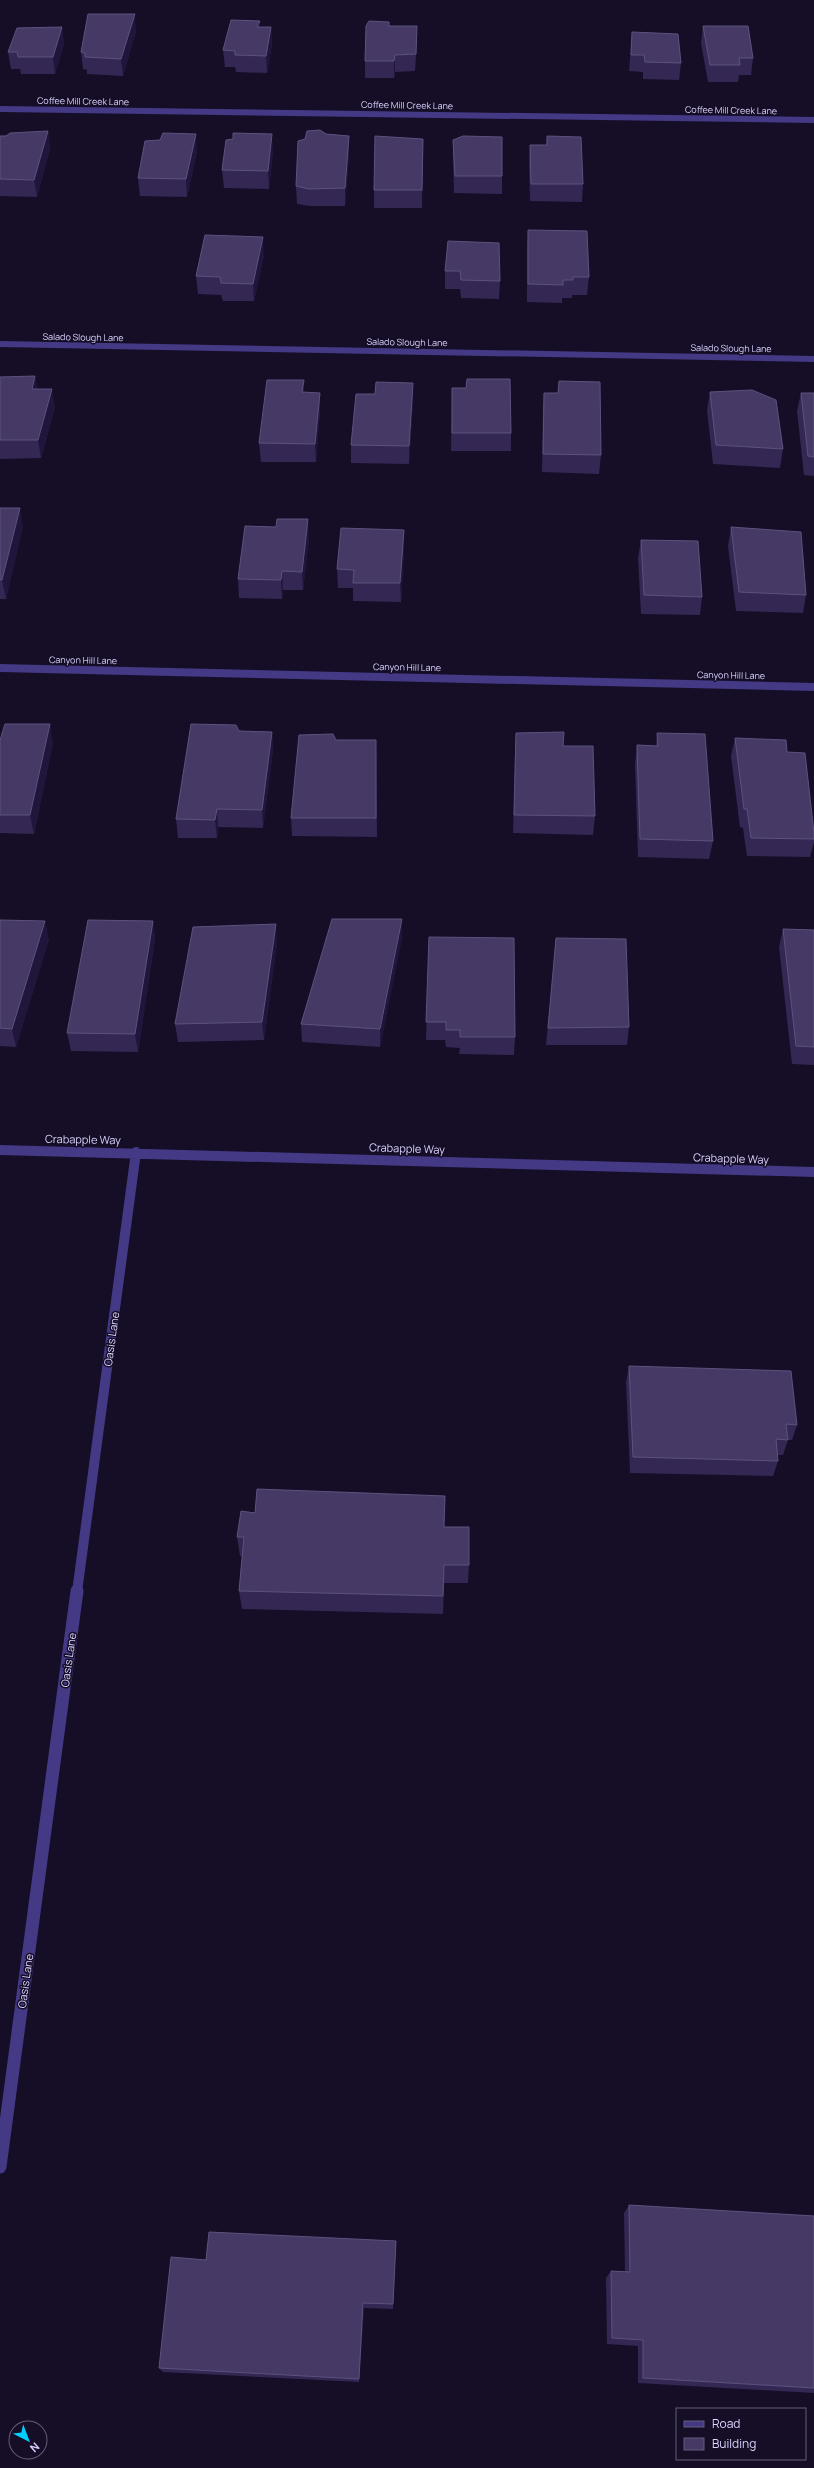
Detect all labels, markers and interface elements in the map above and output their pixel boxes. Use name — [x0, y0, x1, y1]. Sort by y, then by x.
street label: Coffee Mill Creek Lane — [37, 94, 129, 108]
street label: Coffee Mill Creek Lane — [361, 98, 453, 112]
street label: Coffee Mill Creek Lane — [685, 103, 777, 117]
street label: Salado Slough Lane — [42, 330, 124, 344]
street label: Salado Slough Lane — [366, 335, 448, 349]
street label: Salado Slough Lane — [690, 341, 772, 355]
street label: Canyon Hill Lane — [49, 653, 117, 667]
street label: Canyon Hill Lane — [373, 660, 441, 674]
street label: Canyon Hill Lane — [697, 668, 765, 682]
street label: Crabapple Way — [45, 1131, 121, 1147]
street label: Crabapple Way — [369, 1139, 445, 1157]
street label: Crabapple Way — [693, 1149, 769, 1167]
street label: Oasis Lane — [100, 1310, 122, 1367]
street label: Oasis Lane — [57, 1631, 79, 1688]
street label: Oasis Lane — [14, 1952, 36, 2009]
legend — [676, 2408, 806, 2460]
text: Road — [712, 2415, 740, 2432]
north arrow — [8, 2420, 48, 2460]
text: Building — [712, 2435, 756, 2452]
text: N — [27, 2440, 43, 2456]

